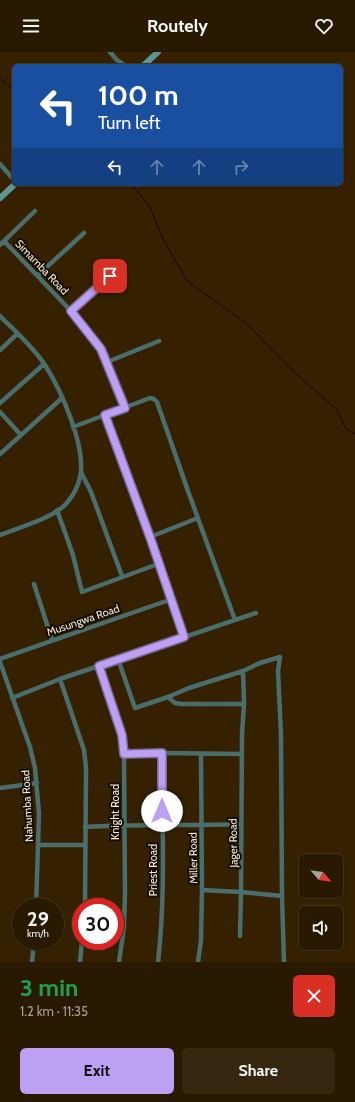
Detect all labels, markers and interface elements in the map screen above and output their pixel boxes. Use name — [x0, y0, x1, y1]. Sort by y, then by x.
icon: menu — [20, 15, 42, 37]
text: Routely — [147, 15, 208, 37]
icon: heart — [313, 15, 335, 37]
text: 100 m — [98, 78, 179, 112]
icon: left — [32, 80, 84, 132]
text: Turn left — [98, 112, 161, 134]
icon: left — [104, 156, 126, 178]
icon: ahead — [146, 156, 168, 178]
icon: ahead — [188, 156, 210, 178]
icon: right — [230, 156, 252, 178]
street label: Simamba Road — [12, 237, 72, 297]
pin — [93, 259, 127, 293]
icon: arrive — [99, 265, 121, 287]
street label: Musungwa Road — [45, 601, 121, 639]
street label: Nahumba Road — [18, 770, 36, 842]
street label: Knight Road — [108, 784, 122, 840]
position arrow — [141, 790, 183, 832]
street label: Jager Road — [226, 818, 240, 869]
street label: Miller Road — [186, 832, 200, 884]
street label: Priest Road — [146, 844, 160, 896]
north arrow — [299, 854, 343, 898]
map controls — [299, 854, 343, 950]
speed limit sign: 30 — [72, 898, 124, 950]
button: sound — [299, 906, 343, 950]
text: 29 — [27, 907, 49, 931]
text: km/h — [27, 927, 49, 940]
text: 3 min — [20, 973, 78, 1002]
button: close — [293, 975, 335, 1017]
text: 1.2 km · 11:35 — [20, 1003, 88, 1019]
button: Exit — [20, 1048, 174, 1094]
button: Share — [182, 1048, 335, 1094]

